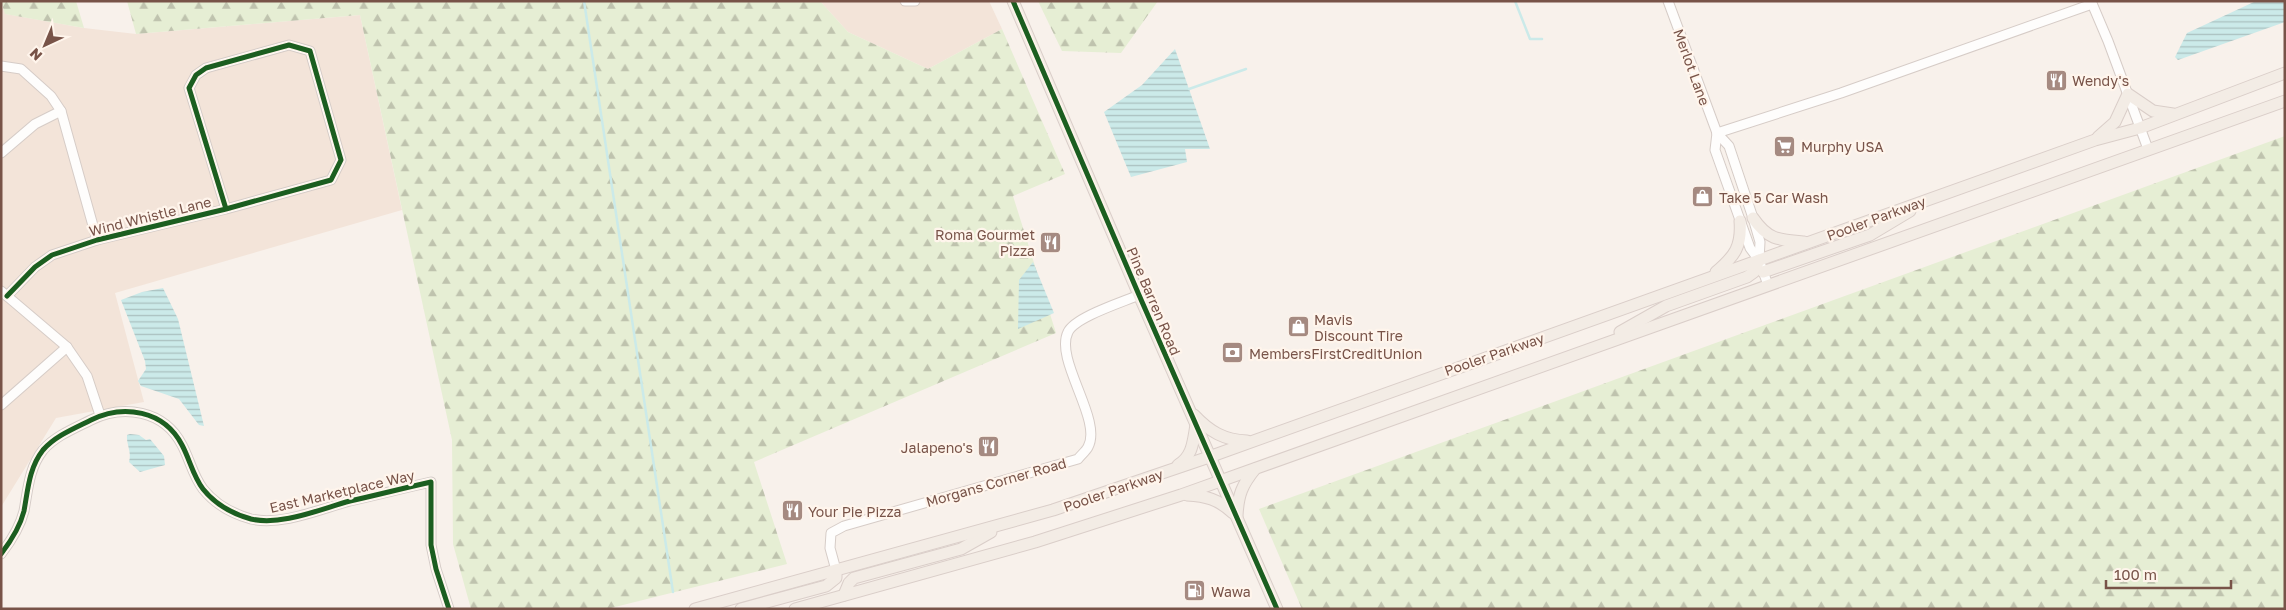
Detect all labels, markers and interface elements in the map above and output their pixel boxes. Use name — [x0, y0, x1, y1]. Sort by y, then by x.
north arrow — [20, 20, 70, 70]
street label: Merlot Lane — [1670, 26, 1714, 108]
text: N — [26, 45, 45, 65]
restaurant icon: Wendy's — [2044, 68, 2068, 92]
place label: Wendy's — [2072, 72, 2129, 89]
supermarket icon: Murphy USA — [1773, 134, 1797, 158]
place label: Murphy USA — [1801, 138, 1884, 155]
shop icon: Take 5 Car Wash — [1691, 185, 1715, 209]
place label: Take 5 Car Wash — [1719, 189, 1828, 206]
street label: Pooler Parkway — [1824, 192, 1928, 244]
street label: Wind Whistle Lane — [87, 193, 213, 239]
place label: Roma Gourmet Pizza — [935, 226, 1035, 259]
restaurant icon: Roma Gourmet Pizza — [1039, 230, 1063, 254]
street label: Pine Barren Road — [1124, 244, 1184, 358]
place label: Mavis Discount Tire — [1314, 311, 1403, 344]
shop icon: Mavis Discount Tire — [1286, 315, 1310, 339]
street label: Pooler Parkway — [1442, 329, 1546, 379]
bank icon: MembersFirstCreditUnion — [1221, 341, 1245, 365]
place label: MembersFirstCreditUnion — [1249, 345, 1422, 362]
restaurant icon: Jalapeno's — [977, 435, 1001, 459]
place label: Jalapeno's — [901, 439, 973, 456]
street label: Morgans Corner Road — [924, 454, 1068, 510]
street label: Pooler Parkway — [1061, 465, 1165, 515]
street label: East Marketplace Way — [268, 466, 416, 516]
restaurant icon: Your Pie Pizza — [780, 499, 804, 523]
place label: Your Pie Pizza — [808, 503, 901, 520]
scale bar — [2106, 558, 2231, 590]
text: 100 m — [2114, 565, 2157, 583]
fuel station icon: Wawa — [1183, 579, 1207, 603]
place label: Wawa — [1211, 583, 1251, 600]

